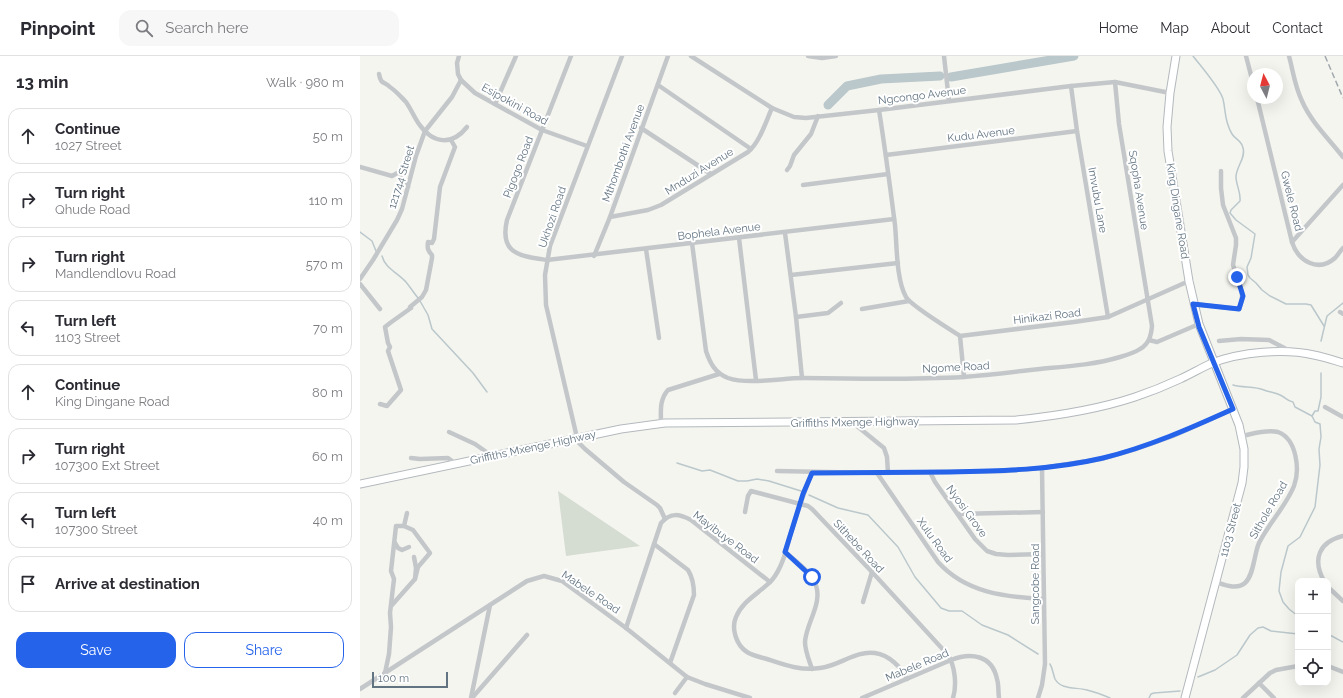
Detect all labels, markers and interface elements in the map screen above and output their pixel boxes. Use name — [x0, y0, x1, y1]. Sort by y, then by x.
search box — [119, 10, 399, 46]
text: Pinpoint — [20, 17, 95, 39]
icon: search — [133, 17, 155, 39]
text: Search here — [165, 19, 249, 37]
text: Home — [1099, 20, 1138, 36]
text: Map — [1160, 20, 1189, 36]
text: About — [1211, 20, 1250, 36]
text: Contact — [1272, 20, 1323, 36]
north arrow — [1247, 68, 1283, 104]
text: 13 min — [16, 72, 68, 92]
text: Walk · 980 m — [266, 75, 344, 90]
street label: Esipokini Road — [479, 81, 550, 128]
street label: Ngcongo Avenue — [877, 84, 967, 107]
street label: Mthombothi Avenue — [600, 102, 647, 204]
text: Continue — [55, 120, 120, 138]
street label: Kudu Avenue — [947, 124, 1016, 145]
icon: ahead — [17, 125, 39, 147]
text: 50 m — [313, 129, 343, 144]
street label: Pigogo Road — [501, 134, 536, 200]
text: 1027 Street — [55, 138, 122, 153]
street label: 121744 Street — [386, 144, 417, 210]
street label: Mnduzi Avenue — [663, 145, 736, 198]
street label: Sqopha Avenue — [1126, 149, 1151, 231]
street label: King Dingane Road — [1163, 162, 1192, 260]
street label: Imvubu Lane — [1085, 166, 1110, 235]
street label: Gwele Road — [1278, 170, 1305, 233]
text: Turn right — [55, 184, 125, 202]
street label: Ukhozi Road — [536, 185, 569, 249]
icon: right — [17, 189, 39, 211]
text: 110 m — [309, 193, 343, 208]
text: Qhude Road — [55, 202, 130, 217]
street label: Bophela Avenue — [677, 220, 762, 243]
text: Turn right — [55, 248, 125, 266]
icon: right — [17, 253, 39, 275]
text: 570 m — [306, 257, 343, 272]
text: Mandlendlovu Road — [55, 266, 176, 281]
route end — [1228, 268, 1246, 286]
street label: Hinikazi Road — [1012, 306, 1082, 327]
text: Turn left — [55, 312, 116, 330]
icon: left — [17, 317, 39, 339]
text: 70 m — [313, 321, 343, 336]
text: 1103 Street — [55, 330, 120, 345]
street label: Ngome Road — [922, 359, 990, 376]
text: Continue — [55, 376, 120, 394]
icon: ahead — [17, 381, 39, 403]
text: 80 m — [312, 385, 343, 400]
text: King Dingane Road — [55, 394, 170, 409]
street label: Griffiths Mxenge Highway — [791, 415, 919, 430]
street label: Griffiths Mxenge Highway — [469, 428, 597, 467]
text: Turn right — [55, 440, 125, 458]
icon: right — [17, 445, 39, 467]
text: 60 m — [312, 449, 343, 464]
text: 107300 Ext Street — [55, 458, 160, 473]
street label: Sithole Road — [1247, 479, 1290, 541]
street label: Nyosi Grove — [943, 483, 990, 540]
street label: 1103 Street — [1217, 501, 1244, 559]
text: Turn left — [55, 504, 116, 522]
icon: left — [17, 509, 39, 531]
street label: Mayibuye Road — [690, 509, 761, 566]
text: 40 m — [313, 513, 343, 528]
street label: Xulu Road — [914, 515, 955, 565]
street label: Sithebe Road — [831, 517, 887, 576]
text: 107300 Street — [55, 522, 138, 537]
street label: Sangcobe Road — [1029, 543, 1042, 624]
street label: Mabele Road — [559, 568, 622, 617]
route start — [803, 568, 821, 586]
icon: arrive — [17, 573, 39, 595]
text: Arrive at destination — [55, 575, 200, 593]
map controls — [1295, 578, 1331, 686]
button: + — [1295, 578, 1331, 614]
button: − — [1295, 614, 1331, 650]
button: Save — [16, 632, 176, 668]
button: Share — [184, 632, 344, 668]
street label: Mabele Road — [884, 646, 951, 685]
button: locate — [1295, 650, 1331, 686]
scale bar — [372, 670, 448, 689]
text: 100 m — [378, 672, 409, 685]

